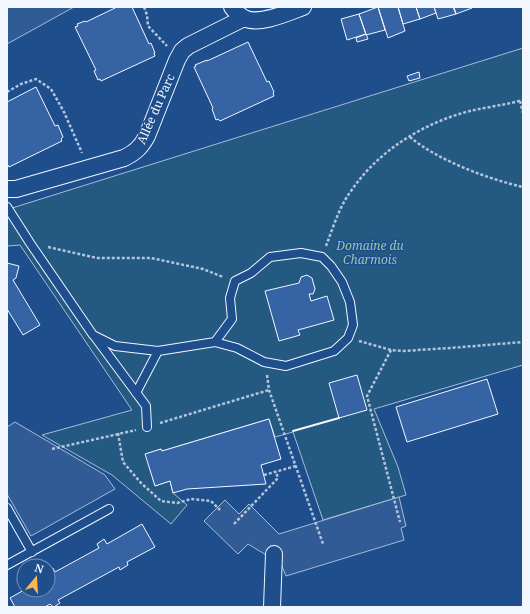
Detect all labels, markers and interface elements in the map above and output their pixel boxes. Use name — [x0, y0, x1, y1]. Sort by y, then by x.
street label: Allée du Parc — [132, 71, 179, 147]
park label: Domaine du Charmois — [335, 237, 404, 268]
north arrow — [16, 558, 56, 598]
text: N — [33, 560, 46, 577]

